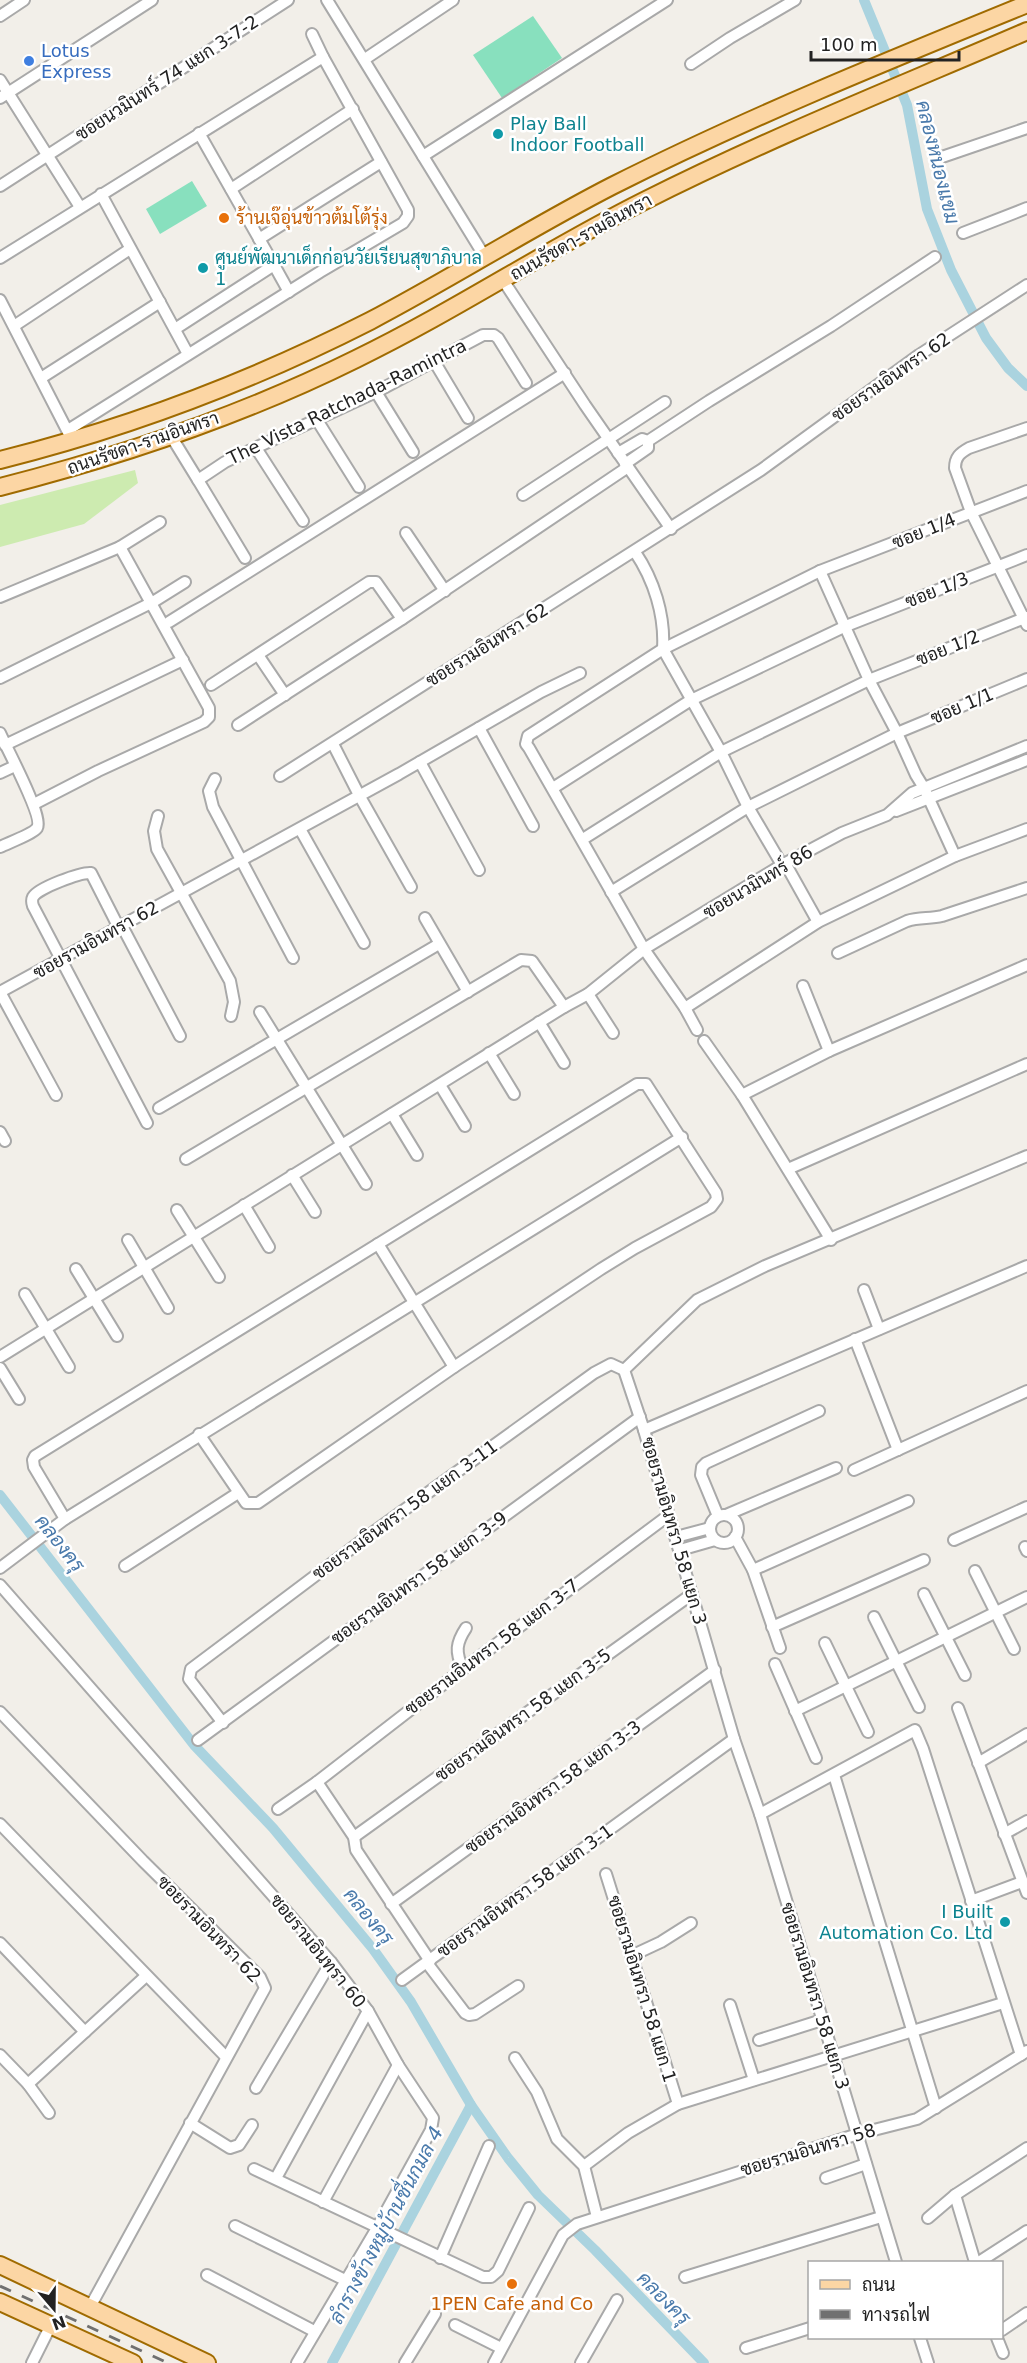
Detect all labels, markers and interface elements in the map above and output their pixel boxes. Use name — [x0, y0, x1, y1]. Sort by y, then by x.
street label: ซอยนวมินทร์ 74 แยก 3-7-2 — [70, 9, 262, 145]
scale bar — [811, 24, 960, 62]
text: 100 m — [820, 34, 878, 55]
place label: Lotus Express — [41, 40, 111, 82]
marker: Lotus Express — [22, 54, 36, 68]
water label: คลองหนองแขม — [911, 98, 965, 226]
place label: Play Ball Indoor Football — [510, 113, 645, 155]
marker: Play Ball Indoor Football — [491, 127, 505, 141]
street label: ถนนรัชดา-รามอินทรา — [506, 189, 655, 284]
place label: ร้านเจ๊อุ่นข้าวต้มโต้รุ่ง — [236, 205, 388, 230]
marker: ร้านเจ๊อุ่นข้าวต้มโต้รุ่ง — [217, 211, 231, 225]
place label: ศูนย์พัฒนาเด็กก่อนวัยเรียนสุขาภิบาล 1 — [215, 244, 482, 289]
marker: ศูนย์พัฒนาเด็กก่อนวัยเรียนสุขาภิบาล 1 — [196, 261, 210, 275]
street label: ซอยรามอินทรา 62 — [827, 328, 954, 425]
street label: The Vista Ratchada-Ramintra — [223, 334, 470, 469]
street label: ถนนรัชดา-รามอินทรา — [64, 407, 221, 478]
street label: ซอย 1/4 — [889, 508, 959, 553]
street label: ซอย 1/3 — [902, 567, 972, 612]
street label: ซอยรามอินทรา 62 — [422, 598, 552, 691]
street label: ซอย 1/2 — [913, 625, 983, 670]
street label: ซอย 1/1 — [927, 683, 997, 728]
street label: ซอยนวมินทร์ 86 — [698, 839, 816, 923]
street label: ซอยรามอินทรา 62 — [29, 896, 162, 983]
street label: ซอยรามอินทรา 58 แยก 3-11 — [308, 1435, 501, 1584]
street label: ซอยรามอินทรา 58 แยก 3 — [638, 1435, 711, 1627]
street label: ซอยรามอินทรา 58 แยก 3-9 — [327, 1507, 511, 1648]
water label: คลองครุ — [29, 1510, 91, 1579]
street label: ซอยรามอินทรา 58 แยก 3-7 — [401, 1574, 583, 1719]
street label: ซอยรามอินทรา 58 แยก 3-5 — [431, 1644, 615, 1785]
street label: ซอยรามอินทรา 58 แยก 3-3 — [461, 1716, 645, 1857]
street label: ซอยรามอินทรา 58 แยก 3-1 — [433, 1820, 617, 1961]
street label: ซอยรามอินทรา 62 — [153, 1871, 266, 1986]
water label: คลองครุ — [337, 1883, 400, 1952]
street label: ซอยรามอินทรา 60 — [266, 1890, 371, 2012]
street label: ซอยรามอินทรา 58 แยก 1 — [604, 1893, 681, 2085]
street label: ซอยรามอินทรา 58 แยก 3 — [777, 1900, 854, 2092]
place label: I Built Automation Co. Ltd — [819, 1901, 993, 1943]
marker: I Built Automation Co. Ltd — [998, 1915, 1012, 1929]
street label: ซอยรามอินทรา 58 — [738, 2119, 878, 2180]
water label: ลำรางข้างหมู่บ้านชื่นกมล 4 — [319, 2120, 451, 2329]
legend — [808, 2261, 1003, 2339]
water label: คลองครุ — [631, 2266, 697, 2332]
text: ถนน — [862, 2274, 895, 2295]
marker: 1PEN Cafe and Co — [505, 2277, 519, 2291]
north arrow — [24, 2279, 84, 2339]
place label: 1PEN Cafe and Co — [431, 2293, 593, 2314]
text: ทางรถไฟ — [862, 2302, 930, 2325]
text: N — [49, 2311, 69, 2334]

